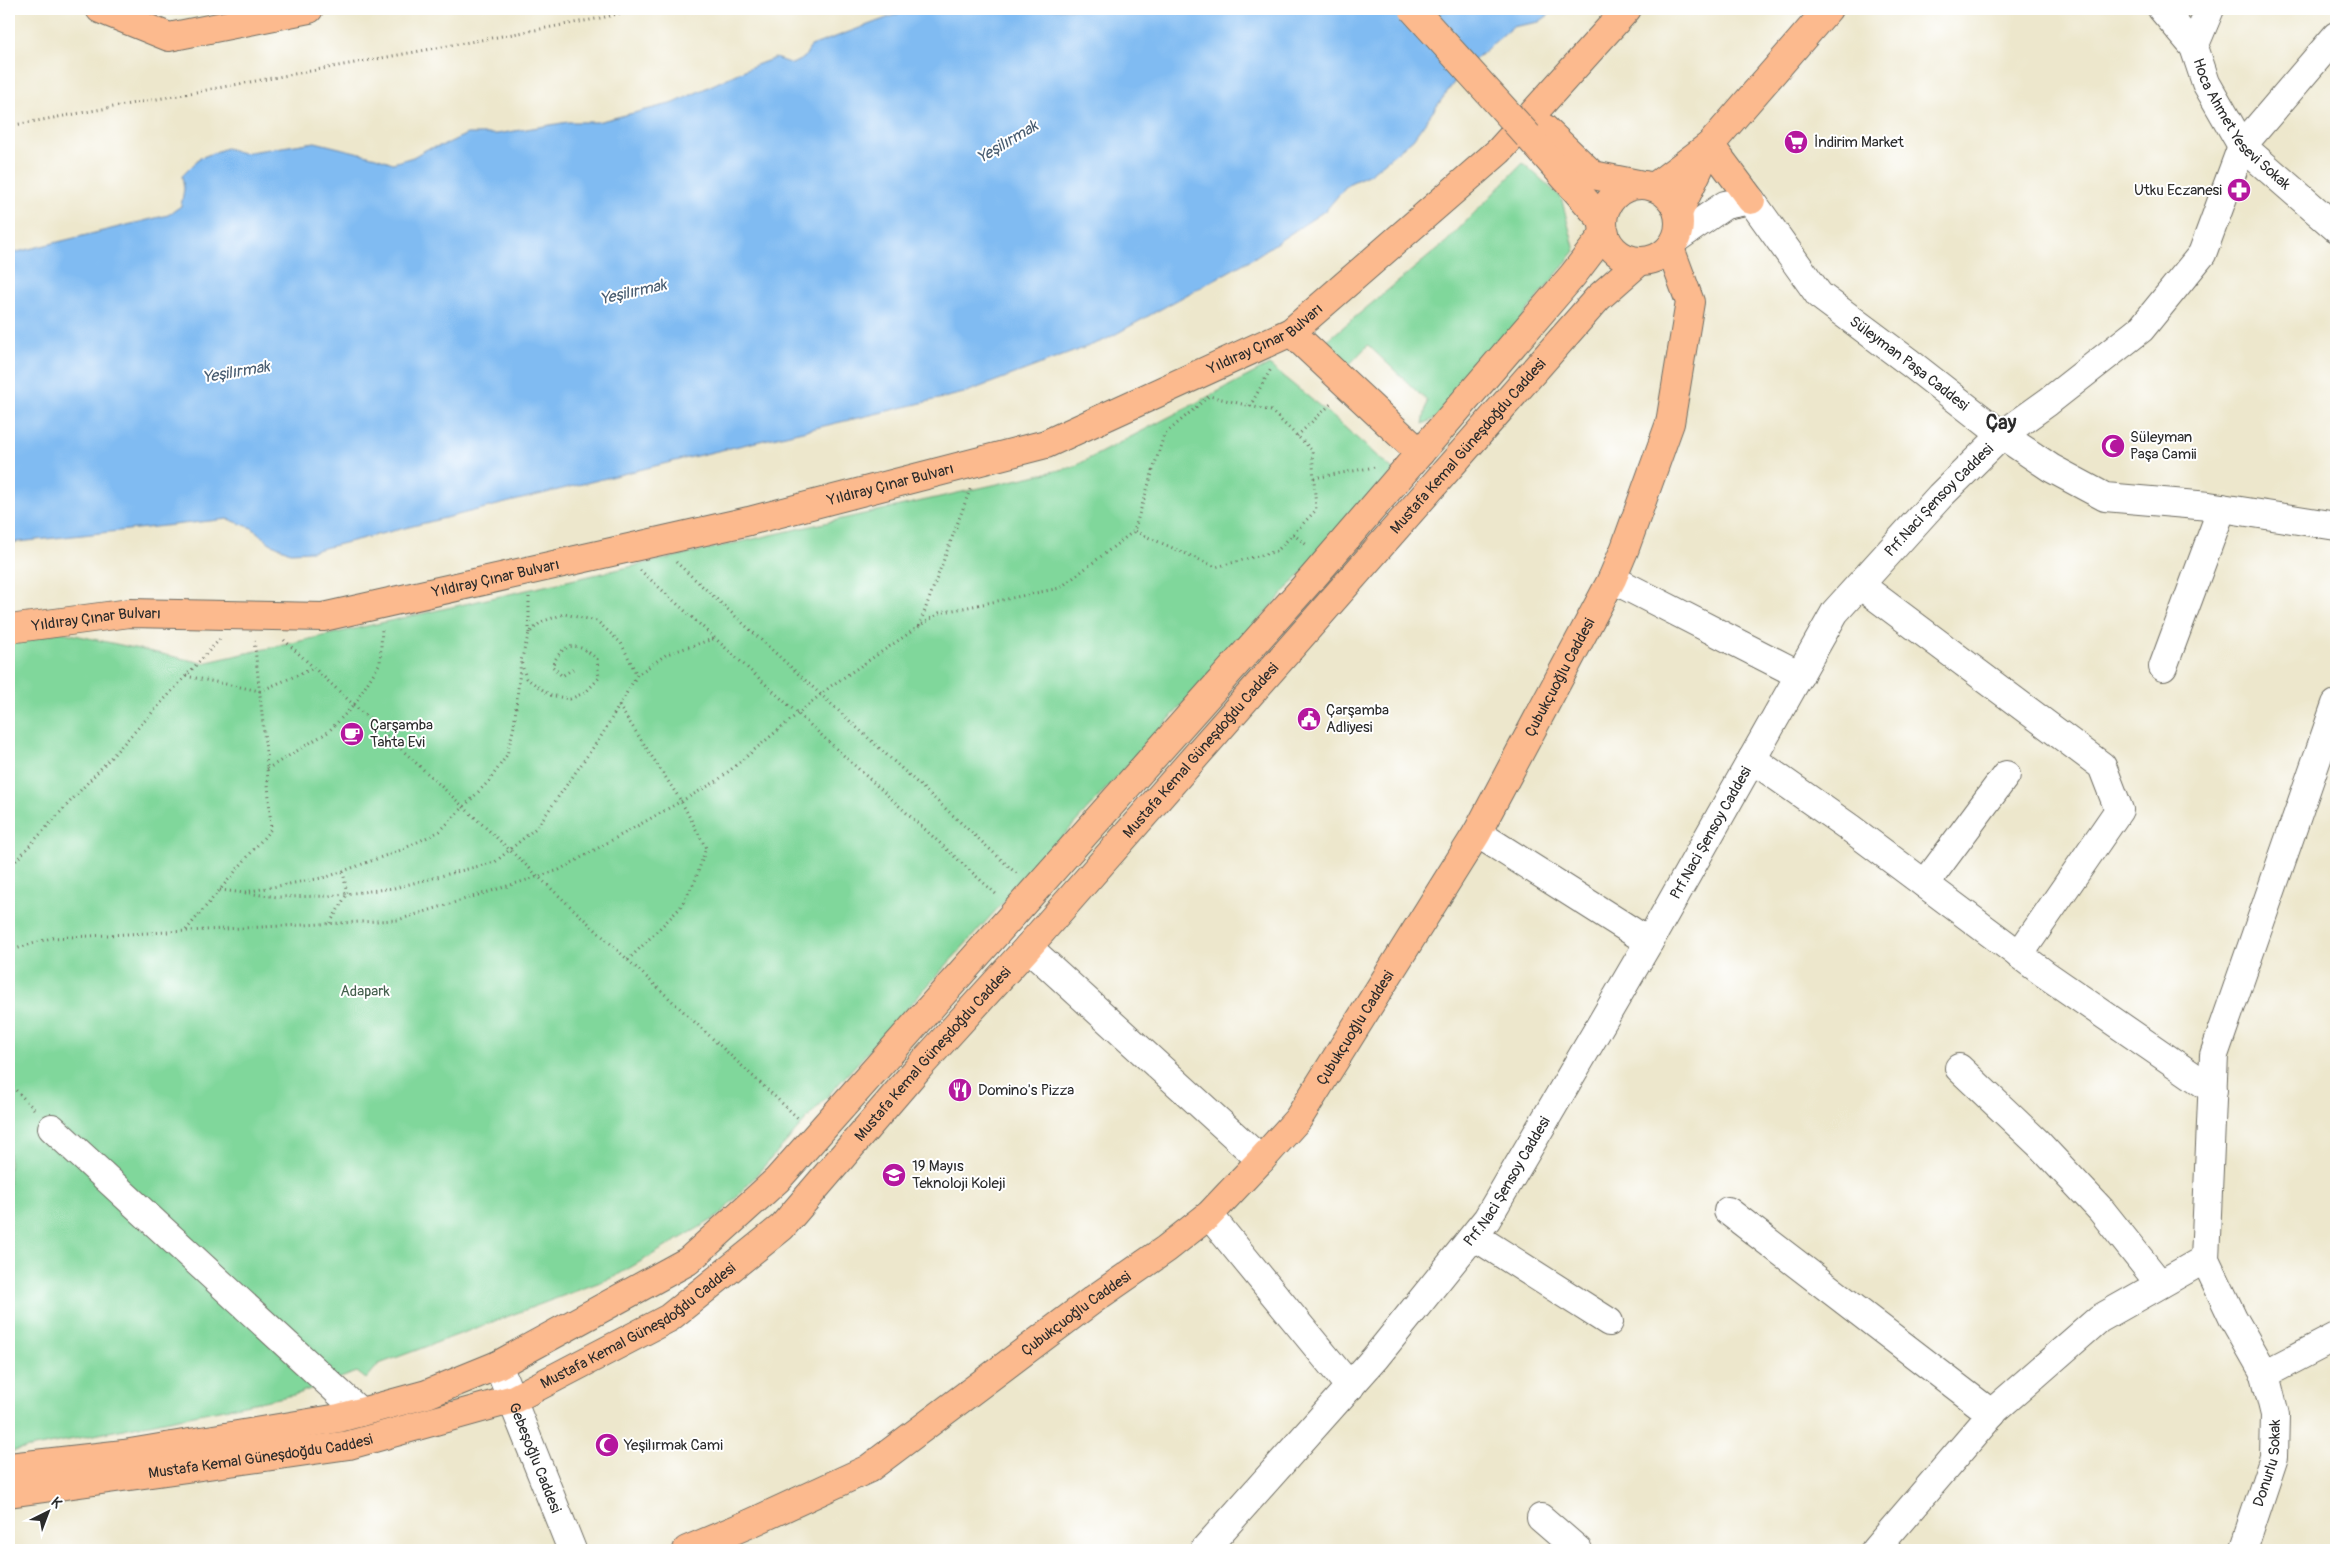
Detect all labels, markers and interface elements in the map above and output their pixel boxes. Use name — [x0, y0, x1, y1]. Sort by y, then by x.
street label: Hoca Ahmet Yesevi Sokak — [2188, 56, 2295, 195]
water label: Yeşilırmak — [973, 115, 1043, 168]
supermarket icon: İndirim Market — [1783, 129, 1809, 155]
place label: İndirim Market — [1814, 133, 1905, 152]
pharmacy icon: Utku Eczanesi — [2226, 177, 2252, 203]
place label: Utku Eczanesi — [2134, 181, 2222, 200]
water label: Yeşilırmak — [598, 274, 670, 309]
street label: Yıldıray Çınar Bulvarı — [1204, 300, 1327, 379]
street label: Süleyman Paşa Caddesi — [1845, 312, 1973, 415]
street label: Mustafa Kemal Güneşdoğdu Caddesi — [1386, 355, 1550, 538]
water label: Yeşilırmak — [201, 356, 272, 388]
district label: Çay — [1986, 410, 2017, 435]
place label: Süleyman Paşa Camii — [2130, 428, 2197, 464]
mosque icon: Süleyman Paşa Camii — [2100, 433, 2126, 459]
street label: Prf.Naci Şensoy Caddesi — [1881, 440, 1998, 561]
street label: Yıldıray Çınar Bulvarı — [824, 459, 956, 511]
street label: Yıldıray Çınar Bulvarı — [429, 555, 561, 602]
street label: Yıldıray Çınar Bulvarı — [30, 604, 161, 636]
street label: Çubukçuoğlu Caddesi — [1521, 615, 1600, 740]
street label: Mustafa Kemal Güneşdoğdu Caddesi — [1119, 659, 1283, 842]
place label: Çarşamba Adliyesi — [1326, 701, 1389, 737]
public building icon: Çarşamba Adliyesi — [1296, 706, 1322, 732]
place label: Çarşamba Tahta Evi — [370, 716, 433, 752]
cafe icon: Çarşamba Tahta Evi — [339, 721, 365, 747]
street label: Prf.Naci Şensoy Caddesi — [1666, 763, 1756, 903]
street label: Mustafa Kemal Güneşdoğdu Caddesi — [851, 963, 1015, 1145]
street label: Çubukçuoğlu Caddesi — [1312, 967, 1399, 1089]
park label: Adapark — [340, 982, 391, 1001]
restaurant icon: Domino's Pizza — [947, 1077, 973, 1103]
place label: Domino's Pizza — [978, 1081, 1074, 1100]
street label: Prf.Naci Şensoy Caddesi — [1460, 1113, 1555, 1250]
place label: 19 Mayıs Teknoloji Koleji — [912, 1157, 1005, 1193]
school or university icon: 19 Mayıs Teknoloji Koleji — [881, 1162, 907, 1188]
street label: Mustafa Kemal Güneşdoğdu Caddesi — [537, 1259, 740, 1394]
street label: Çubukçuoğlu Caddesi — [1017, 1267, 1135, 1360]
street label: Gebeşoğlu Caddesi — [504, 1400, 565, 1516]
street label: Donurlu Sokak — [2249, 1418, 2285, 1509]
street label: Mustafa Kemal Güneşdoğdu Caddesi — [147, 1430, 375, 1483]
mosque icon: Yeşilırmak Cami — [594, 1432, 620, 1458]
place label: Yeşilırmak Cami — [623, 1436, 723, 1455]
north arrow — [22, 1486, 72, 1536]
text: K — [48, 1494, 66, 1512]

